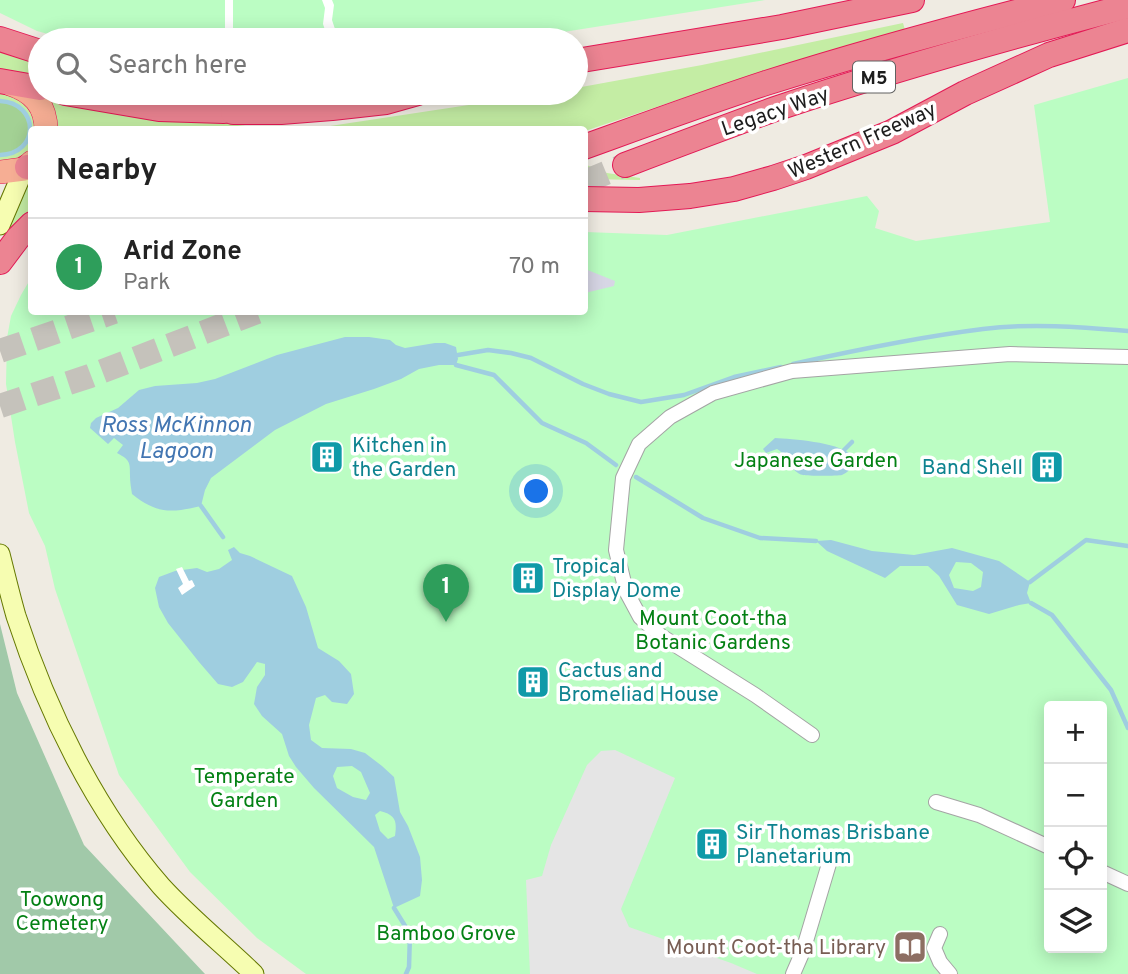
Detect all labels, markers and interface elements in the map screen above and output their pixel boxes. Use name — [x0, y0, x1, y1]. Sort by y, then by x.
search box — [28, 28, 588, 105]
icon: search — [52, 48, 90, 86]
text: Search here — [108, 50, 247, 83]
road number: M5 — [853, 61, 895, 92]
street label: Legacy Way — [718, 81, 833, 143]
street label: Western Freeway — [784, 97, 941, 186]
text: Nearby — [56, 153, 157, 190]
text: Arid Zone — [123, 236, 242, 269]
text: 1 — [74, 253, 84, 282]
text: 70 m — [509, 253, 560, 282]
text: Park — [123, 269, 170, 298]
water label: Ross McKinnon Lagoon — [101, 412, 252, 467]
place label: Kitchen in the Garden — [352, 433, 456, 484]
building icon: Kitchen in the Garden — [308, 438, 346, 476]
park label: Japanese Garden — [734, 448, 898, 475]
building icon: Band Shell — [1028, 448, 1066, 486]
place label: Band Shell — [922, 455, 1023, 482]
your location — [519, 474, 553, 508]
place label: Tropical Display Dome — [552, 554, 681, 605]
building icon: Tropical Display Dome — [509, 559, 547, 597]
pin: 1 — [423, 564, 469, 622]
park label: Mount Coot-tha Botanic Gardens — [635, 606, 791, 657]
place label: Cactus and Bromeliad House — [558, 658, 719, 709]
building icon: Cactus and Bromeliad House — [514, 663, 552, 701]
map controls — [1044, 701, 1107, 953]
button: + — [1044, 701, 1107, 764]
park label: Temperate Garden — [193, 764, 295, 815]
button: − — [1044, 764, 1107, 827]
place label: Sir Thomas Brisbane Planetarium — [736, 820, 930, 871]
building icon: Sir Thomas Brisbane Planetarium — [693, 825, 731, 863]
button: locate — [1044, 827, 1107, 890]
park label: Toowong Cemetery — [15, 887, 109, 938]
button: layers — [1044, 890, 1107, 953]
park label: Bamboo Grove — [376, 921, 516, 948]
library icon: Mount Coot-tha Library — [891, 928, 929, 966]
place label: Mount Coot-tha Library — [666, 935, 886, 962]

